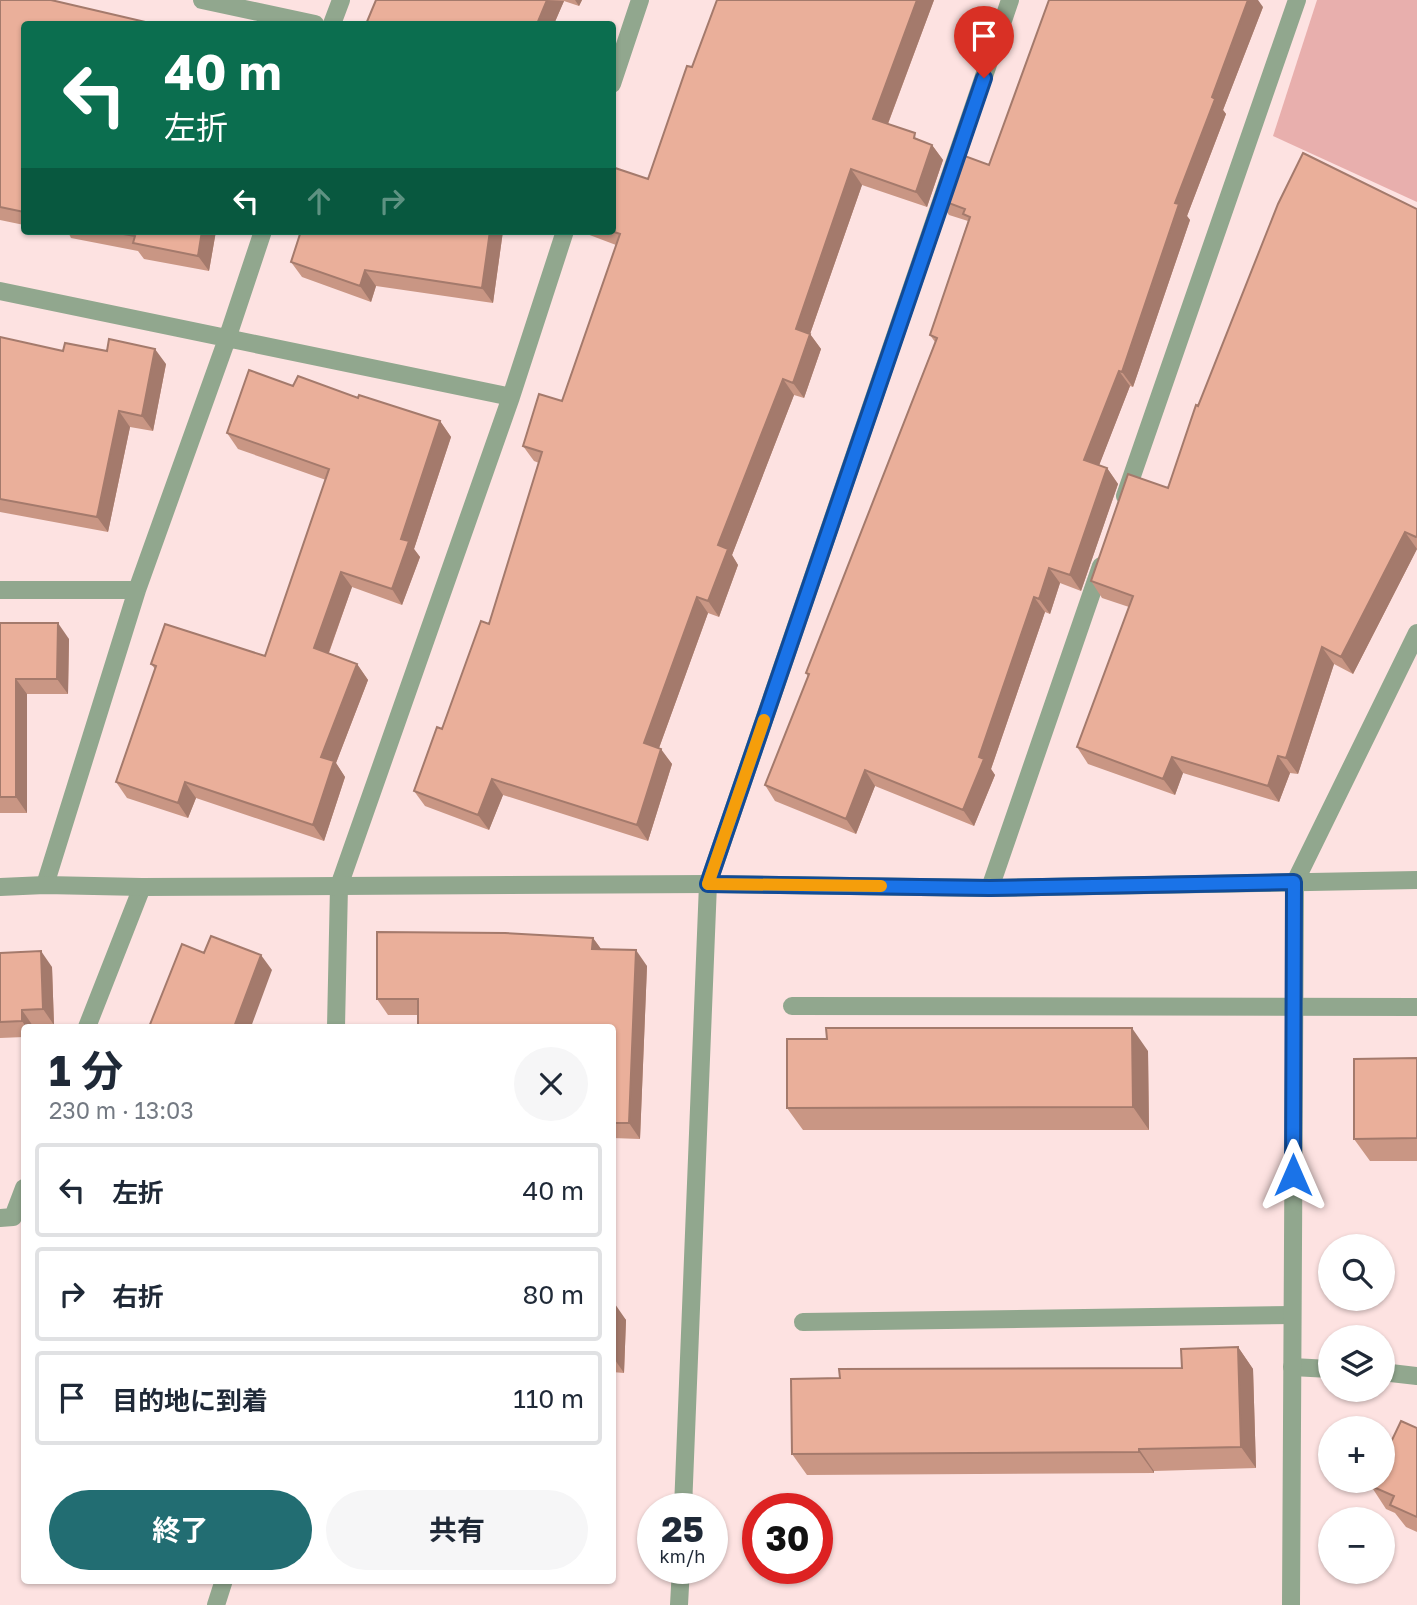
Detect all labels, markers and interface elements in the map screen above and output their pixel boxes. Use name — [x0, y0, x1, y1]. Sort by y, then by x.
pin — [954, 6, 1014, 78]
icon: arrive — [965, 17, 1003, 55]
text: 40 m — [164, 42, 282, 101]
icon: left — [49, 49, 140, 140]
text: 左折 — [164, 108, 228, 146]
icon: left — [227, 182, 265, 220]
icon: ahead — [300, 182, 338, 220]
icon: right — [373, 182, 411, 220]
text: 1 分 — [49, 1045, 123, 1095]
button: close — [514, 1047, 588, 1121]
text: 230 m · 13:03 — [49, 1096, 194, 1124]
position arrow — [1256, 1138, 1330, 1212]
icon: left — [53, 1171, 91, 1209]
text: 40 m — [523, 1175, 584, 1206]
text: 左折 — [112, 1177, 164, 1208]
map controls — [1318, 1234, 1395, 1584]
button: search — [1318, 1234, 1395, 1311]
icon: right — [53, 1275, 91, 1313]
text: 80 m — [523, 1279, 584, 1310]
text: 右折 — [112, 1281, 164, 1312]
button: layers — [1318, 1325, 1395, 1402]
icon: arrive — [53, 1379, 91, 1417]
text: 110 m — [513, 1383, 584, 1414]
text: 目的地に到着 — [112, 1385, 268, 1416]
button: + — [1318, 1416, 1395, 1493]
button: 終了 — [49, 1490, 312, 1570]
button: 共有 — [326, 1490, 588, 1570]
speed limit sign: 30 — [742, 1493, 833, 1584]
button: − — [1318, 1507, 1395, 1584]
text: 25 — [661, 1508, 704, 1550]
text: km/h — [660, 1545, 705, 1567]

